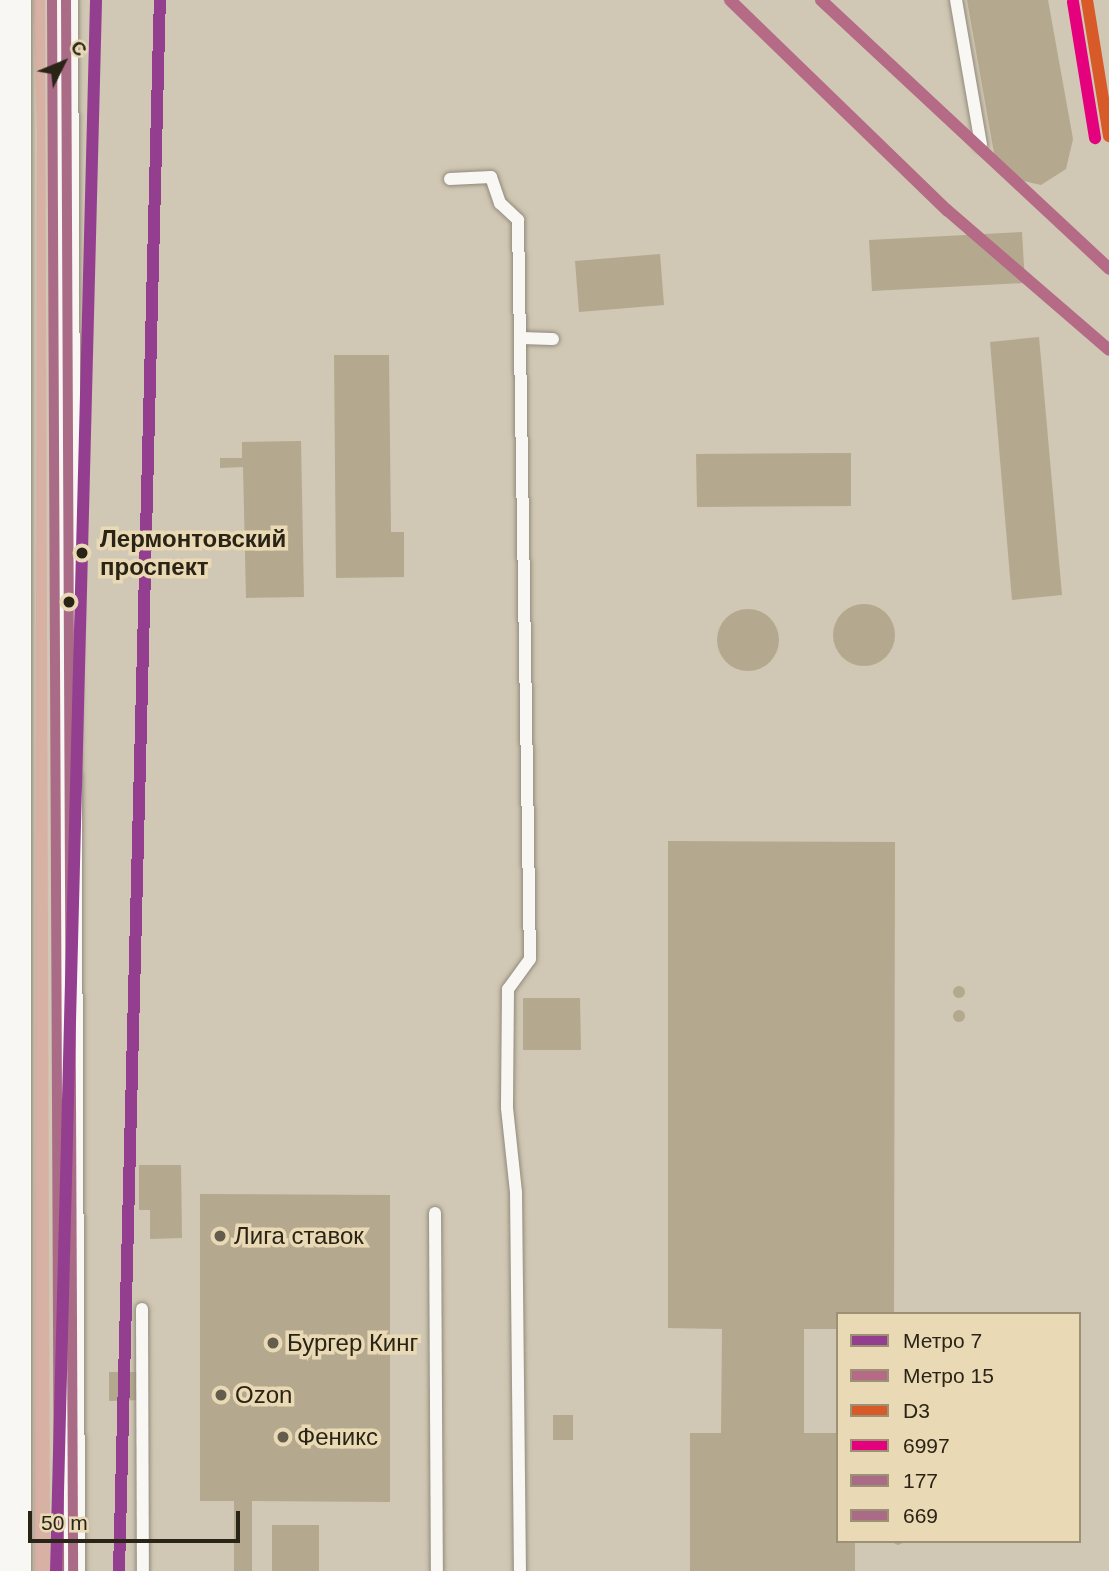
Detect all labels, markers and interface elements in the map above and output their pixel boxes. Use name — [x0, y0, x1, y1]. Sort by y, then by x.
north arrow — [28, 28, 98, 98]
text: С — [66, 36, 91, 61]
place label: Лермонтовский проспект — [100, 525, 286, 581]
marker: Лермонтовский проспект — [70, 541, 94, 565]
unlabelled marker — [62, 595, 76, 609]
place label: Лига ставок — [234, 1222, 364, 1250]
marker: Лига ставок — [212, 1228, 228, 1244]
legend — [836, 1312, 1081, 1543]
place label: Бургер Кинг — [287, 1329, 418, 1357]
text: Метро 7 — [903, 1329, 982, 1352]
marker: Бургер Кинг — [265, 1335, 281, 1351]
text: Метро 15 — [903, 1364, 994, 1387]
place label: Ozon — [235, 1381, 292, 1409]
marker: Ozon — [213, 1387, 229, 1403]
text: D3 — [903, 1399, 930, 1422]
place label: Феникс — [297, 1423, 378, 1451]
marker: Феникс — [275, 1429, 291, 1445]
text: 6997 — [903, 1434, 950, 1457]
text: 177 — [903, 1469, 938, 1492]
scale bar — [32, 1498, 243, 1542]
text: 669 — [903, 1504, 938, 1527]
text: 50 m — [41, 1511, 88, 1534]

